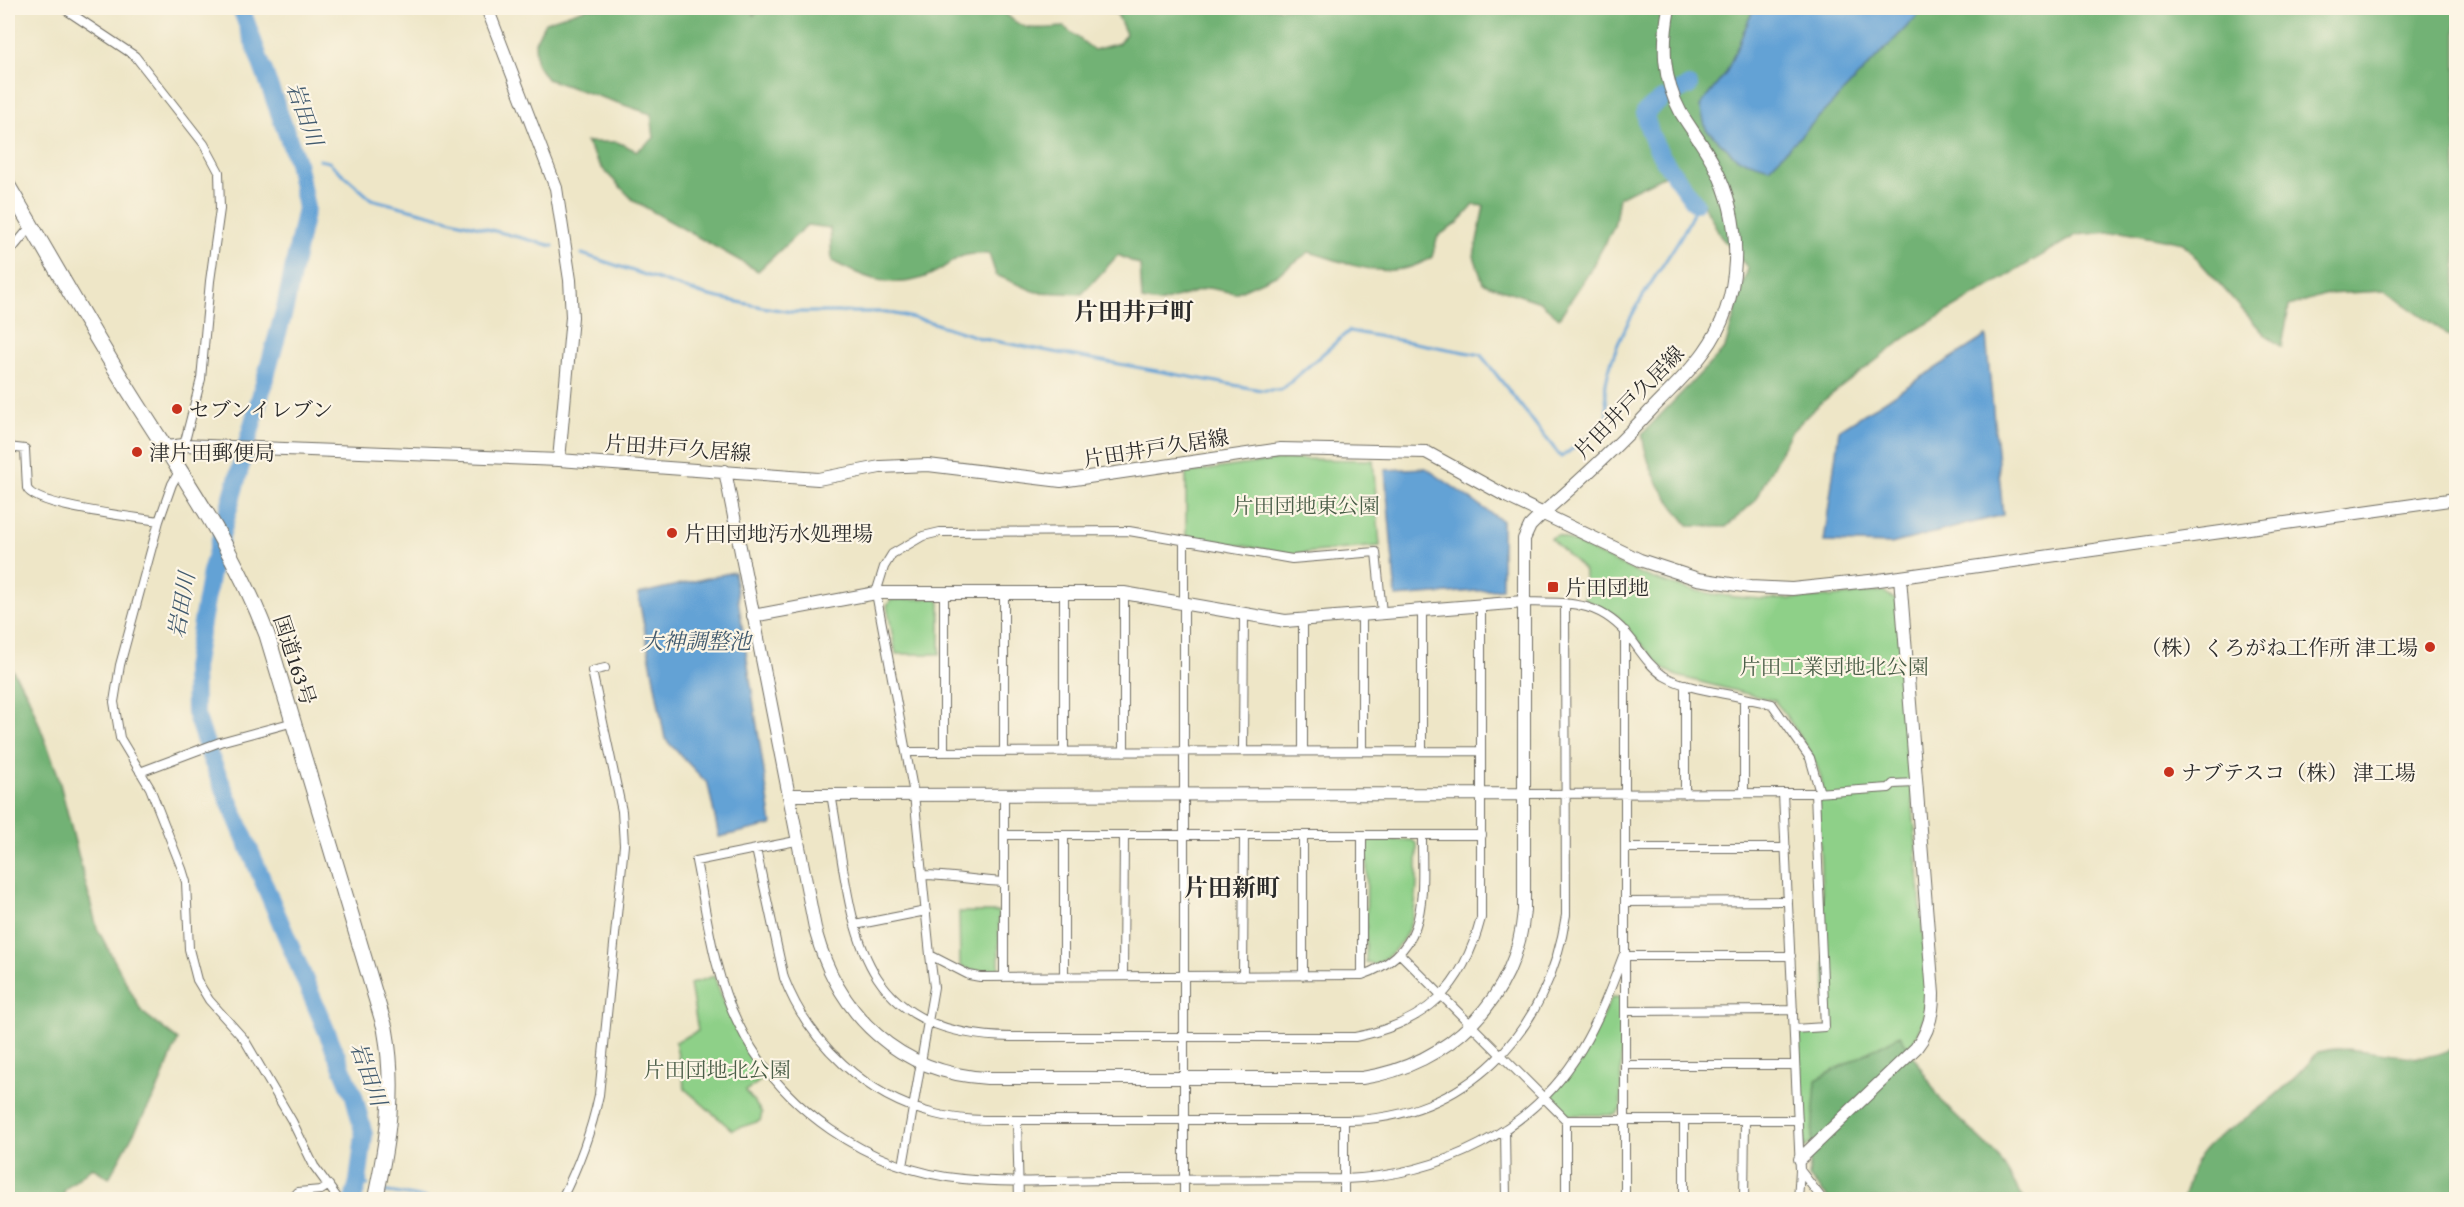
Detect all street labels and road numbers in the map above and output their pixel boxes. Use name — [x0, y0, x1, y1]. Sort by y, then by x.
street label: 片田井戸久居線 — [1567, 338, 1691, 466]
street label: 片田井戸久居線 — [1081, 421, 1231, 475]
street label: 片田井戸久居線 — [604, 427, 752, 469]
street label: 国道163号 — [266, 611, 324, 709]

